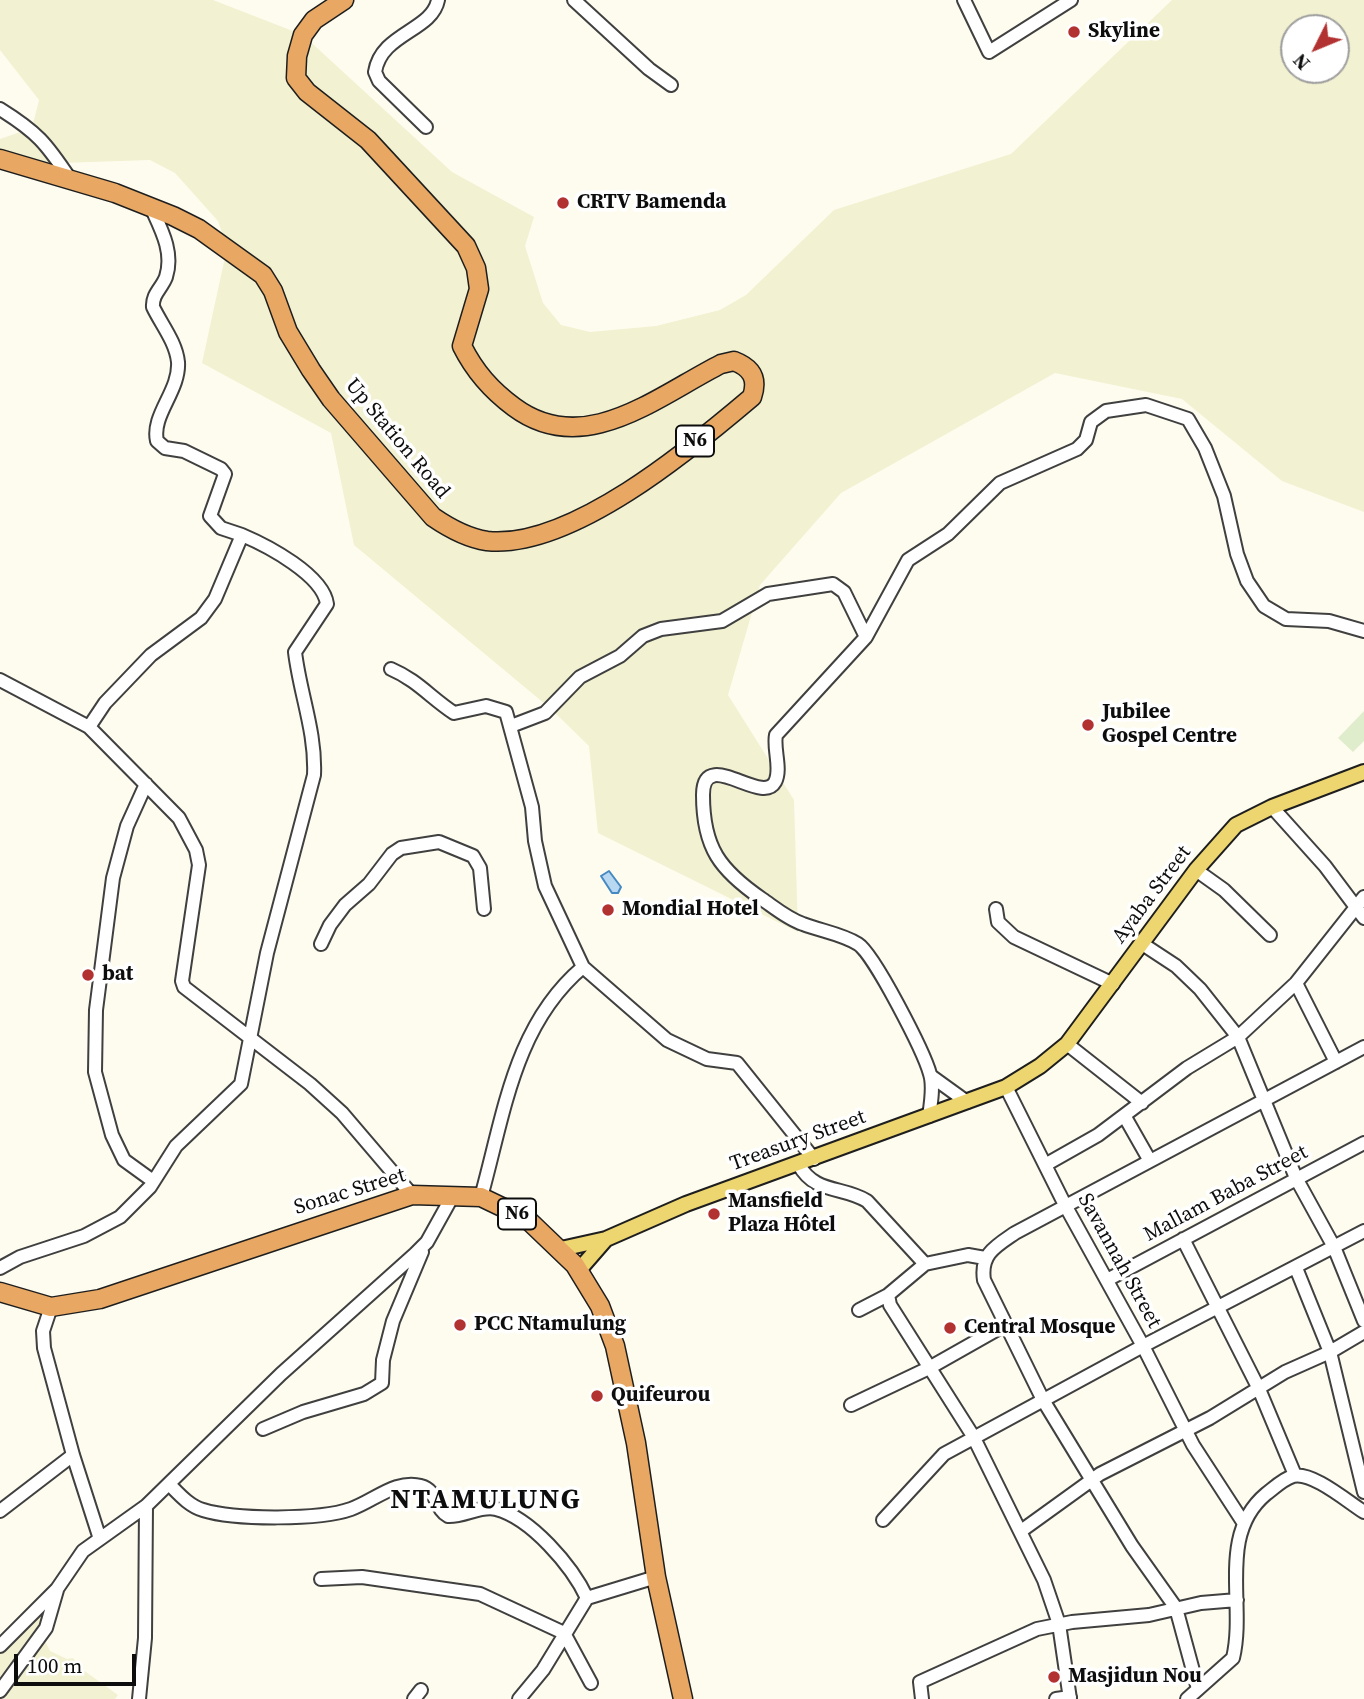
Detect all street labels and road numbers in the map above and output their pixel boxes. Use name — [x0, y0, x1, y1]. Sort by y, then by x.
street label: Up Station Road — [339, 374, 455, 504]
road number: N6 — [676, 426, 714, 456]
street label: Ayaba Street — [1107, 841, 1197, 949]
street label: Treasury Street — [727, 1105, 869, 1177]
street label: Mallam Baba Street — [1140, 1140, 1312, 1248]
street label: Sonac Street — [291, 1163, 409, 1221]
street label: Savannah Street — [1072, 1189, 1166, 1333]
road number: N6 — [498, 1198, 536, 1230]

